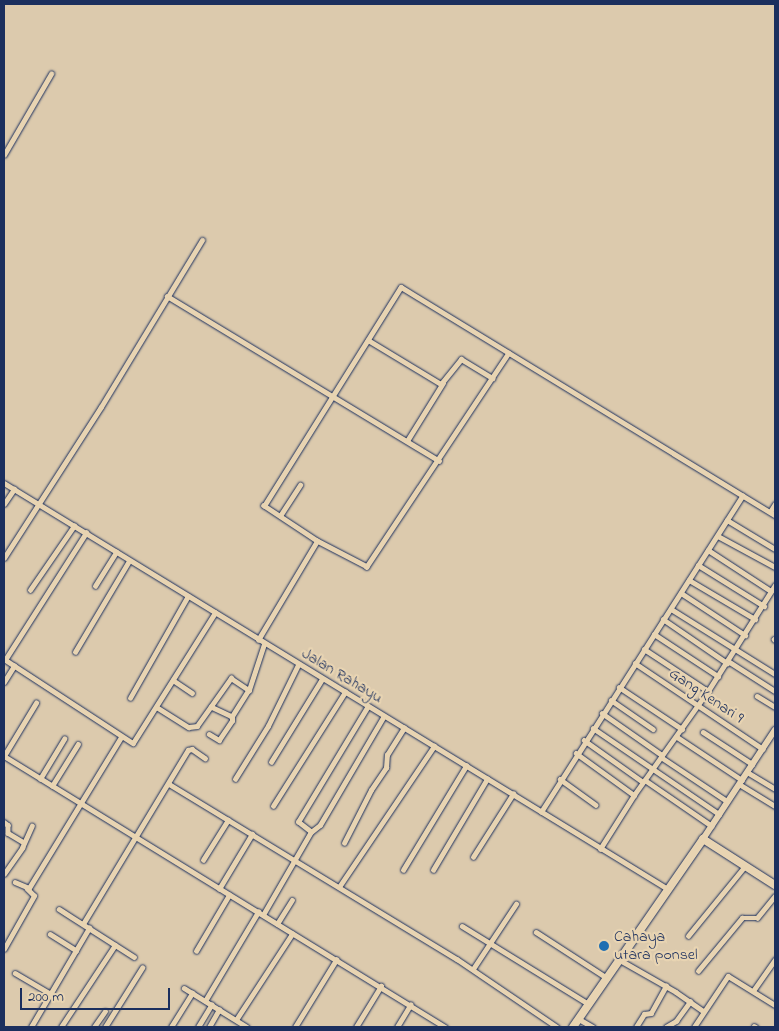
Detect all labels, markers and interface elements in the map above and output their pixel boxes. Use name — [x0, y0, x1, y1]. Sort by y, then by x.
street label: Jalan Rahayu — [298, 644, 386, 708]
street label: Gang Kenari 9 — [665, 664, 747, 728]
place label: Cahaya utara ponsel — [614, 927, 698, 965]
marker: Cahaya utara ponsel — [598, 940, 610, 952]
scale bar — [22, 978, 172, 1010]
text: 200 m — [28, 986, 64, 1008]

